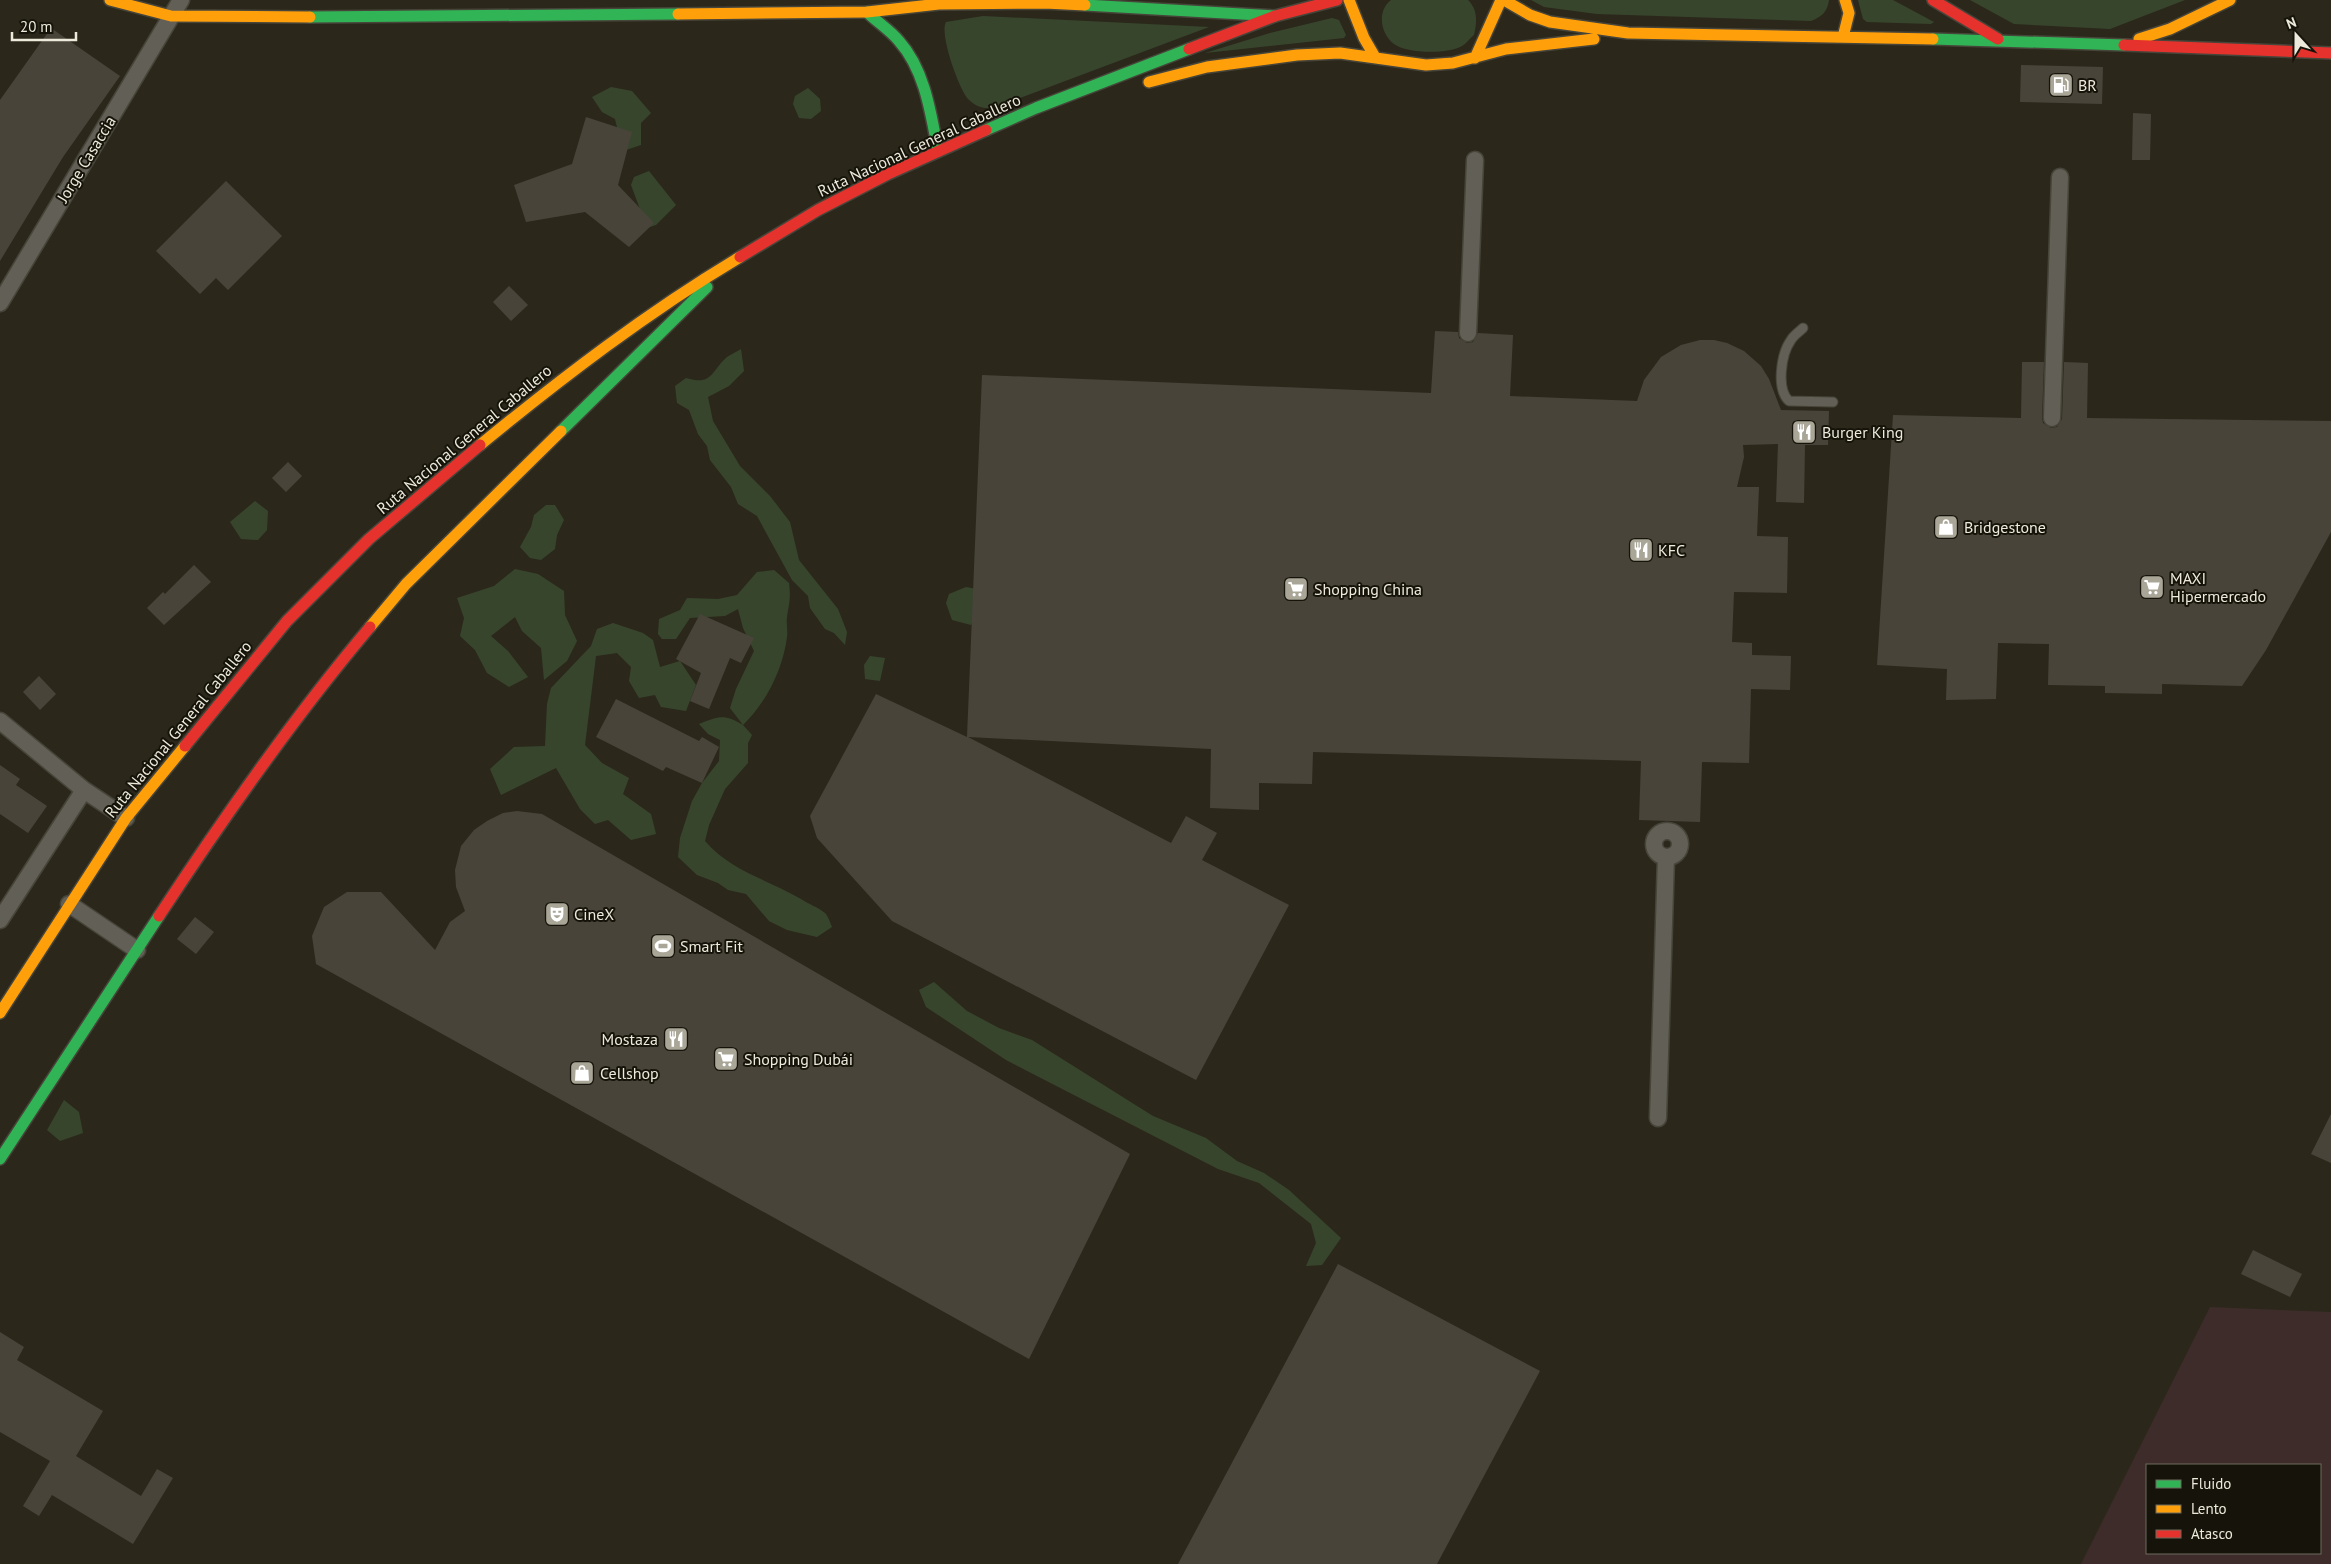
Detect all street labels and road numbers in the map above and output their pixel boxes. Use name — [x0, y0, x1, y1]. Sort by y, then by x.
street label: Ruta Nacional General Caballero — [814, 89, 1024, 201]
street label: Jorge Casaccia — [52, 112, 120, 207]
street label: Ruta Nacional General Caballero — [373, 360, 555, 518]
street label: Ruta Nacional General Caballero — [100, 636, 256, 822]

